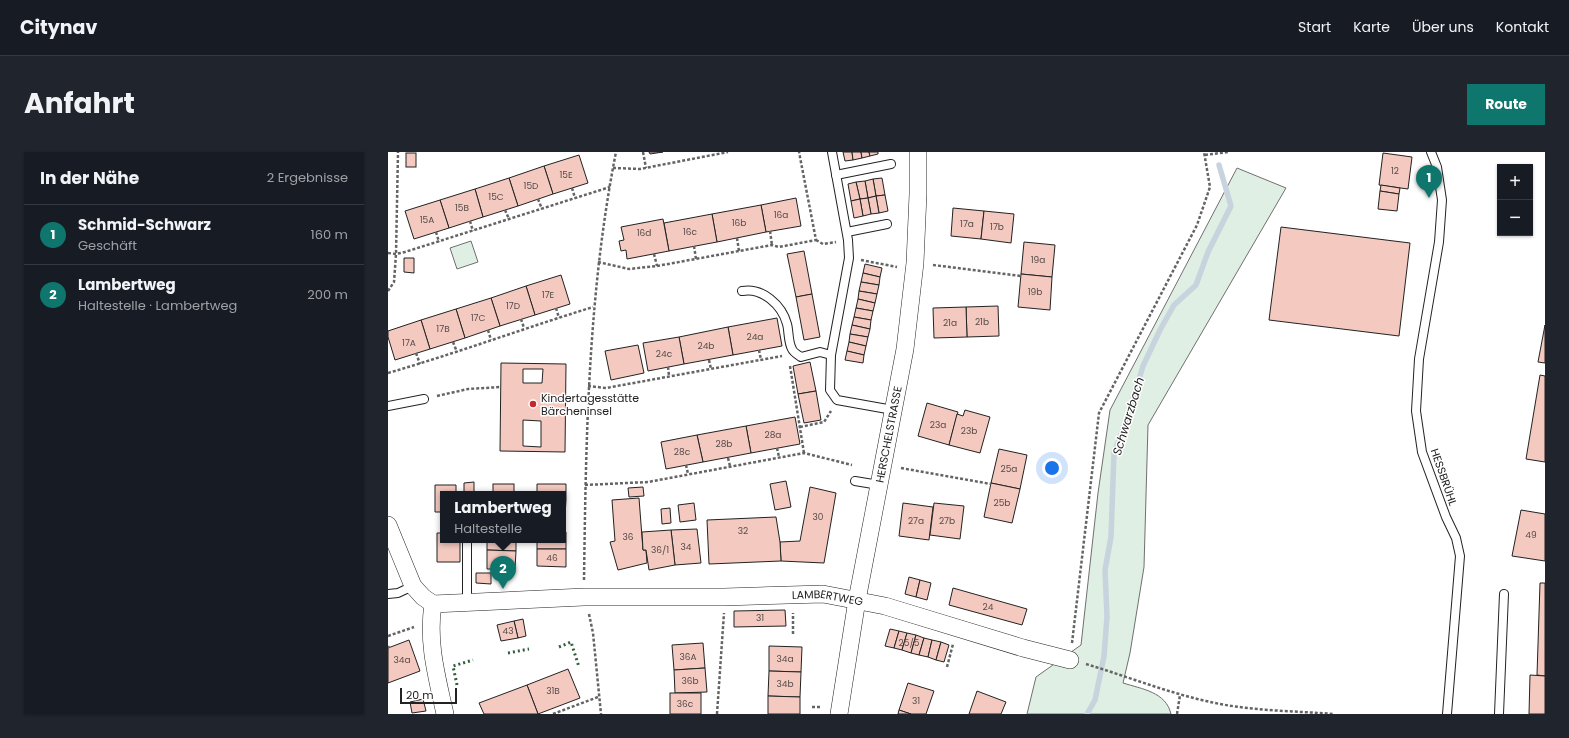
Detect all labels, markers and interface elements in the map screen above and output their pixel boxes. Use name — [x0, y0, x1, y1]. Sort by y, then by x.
text: Citynav — [20, 14, 97, 41]
text: Start — [1298, 17, 1331, 37]
text: Karte — [1353, 17, 1390, 37]
text: Über uns — [1412, 17, 1474, 37]
text: Kontakt — [1496, 17, 1549, 37]
text: Anfahrt — [24, 84, 135, 123]
button: Route — [1467, 84, 1545, 125]
map controls — [1497, 164, 1533, 236]
button: + — [1497, 164, 1533, 200]
house number: 12 — [1391, 165, 1399, 177]
pin: 1 — [1416, 165, 1442, 198]
text: In der Nähe — [40, 166, 139, 190]
text: 2 Ergebnisse — [267, 168, 348, 187]
house number: 15E — [559, 169, 573, 181]
house number: 15D — [524, 180, 538, 192]
house number: 15C — [488, 191, 504, 203]
button: − — [1497, 200, 1533, 236]
house number: 15B — [455, 202, 470, 214]
house number: 16a — [774, 209, 788, 221]
text: Schmid-Schwarz — [78, 214, 211, 235]
house number: 15A — [420, 214, 434, 226]
house number: 16b — [732, 217, 746, 229]
house number: 17a — [960, 218, 974, 230]
house number: 17b — [990, 221, 1004, 233]
text: 1 — [51, 225, 55, 244]
text: 160 m — [311, 225, 348, 244]
house number: 16c — [683, 226, 698, 238]
house number: 16d — [637, 227, 651, 239]
text: Geschäft — [78, 236, 137, 255]
house number: 19a — [1031, 254, 1045, 266]
text: Lambertweg — [78, 274, 176, 295]
text: 2 — [49, 285, 57, 304]
text: 200 m — [307, 285, 348, 304]
house number: 19b — [1028, 286, 1042, 298]
house number: 17E — [542, 289, 555, 301]
text: Haltestelle · Lambertweg — [78, 296, 237, 315]
house number: 17D — [506, 300, 520, 312]
house number: 17C — [471, 312, 485, 324]
house number: 21b — [975, 316, 989, 328]
house number: 21a — [943, 317, 957, 329]
house number: 17B — [436, 323, 450, 335]
house number: 24a — [747, 331, 763, 343]
house number: 17A — [402, 337, 416, 349]
house number: 24b — [698, 340, 714, 352]
house number: 24c — [656, 348, 673, 360]
water label: Schwarzbach — [1108, 375, 1148, 457]
street label: HERSCHELSTRASSE — [872, 385, 906, 484]
place label: Kindertagesstätte Bärcheninsel — [541, 390, 639, 419]
marker: Kindertagesstätte Bärcheninsel — [528, 399, 538, 409]
house number: 23a — [930, 419, 946, 431]
house number: 23b — [961, 425, 977, 437]
house number: 28a — [765, 429, 781, 441]
house number: 28b — [716, 438, 732, 450]
house number: 28c — [674, 446, 691, 458]
street label: HESSBRÜHL — [1427, 446, 1461, 508]
your location — [1042, 458, 1062, 478]
house number: 25a — [1001, 463, 1017, 475]
popup — [440, 491, 566, 543]
text: Lambertweg — [454, 497, 552, 518]
house number: 25b — [994, 497, 1010, 509]
house number: 30 — [813, 511, 824, 523]
house number: 27a — [908, 515, 924, 527]
house number: 27b — [939, 515, 955, 527]
text: Haltestelle — [454, 519, 522, 538]
house number: 32 — [738, 525, 748, 537]
house number: 49 — [1525, 529, 1537, 541]
house number: 36 — [622, 531, 634, 543]
house number: 34 — [681, 541, 692, 553]
house number: 36/1 — [651, 544, 669, 556]
house number: 46 — [546, 552, 558, 564]
pin: 2 — [490, 556, 516, 589]
street label: LAMBERTWEG — [792, 586, 865, 610]
house number: 24 — [983, 601, 994, 613]
house number: 31 — [756, 612, 764, 624]
house number: 43 — [503, 625, 513, 637]
house number: 25/5 — [899, 637, 920, 649]
house number: 36A — [679, 651, 697, 663]
house number: 34a — [776, 653, 794, 665]
house number: 34a — [393, 654, 411, 666]
house number: 36b — [681, 675, 699, 687]
house number: 34b — [776, 678, 794, 690]
house number: 31B — [546, 685, 560, 697]
scale bar — [400, 686, 457, 705]
text: 20 m — [406, 687, 434, 703]
house number: 31 — [912, 695, 920, 707]
house number: 36c — [677, 698, 694, 710]

